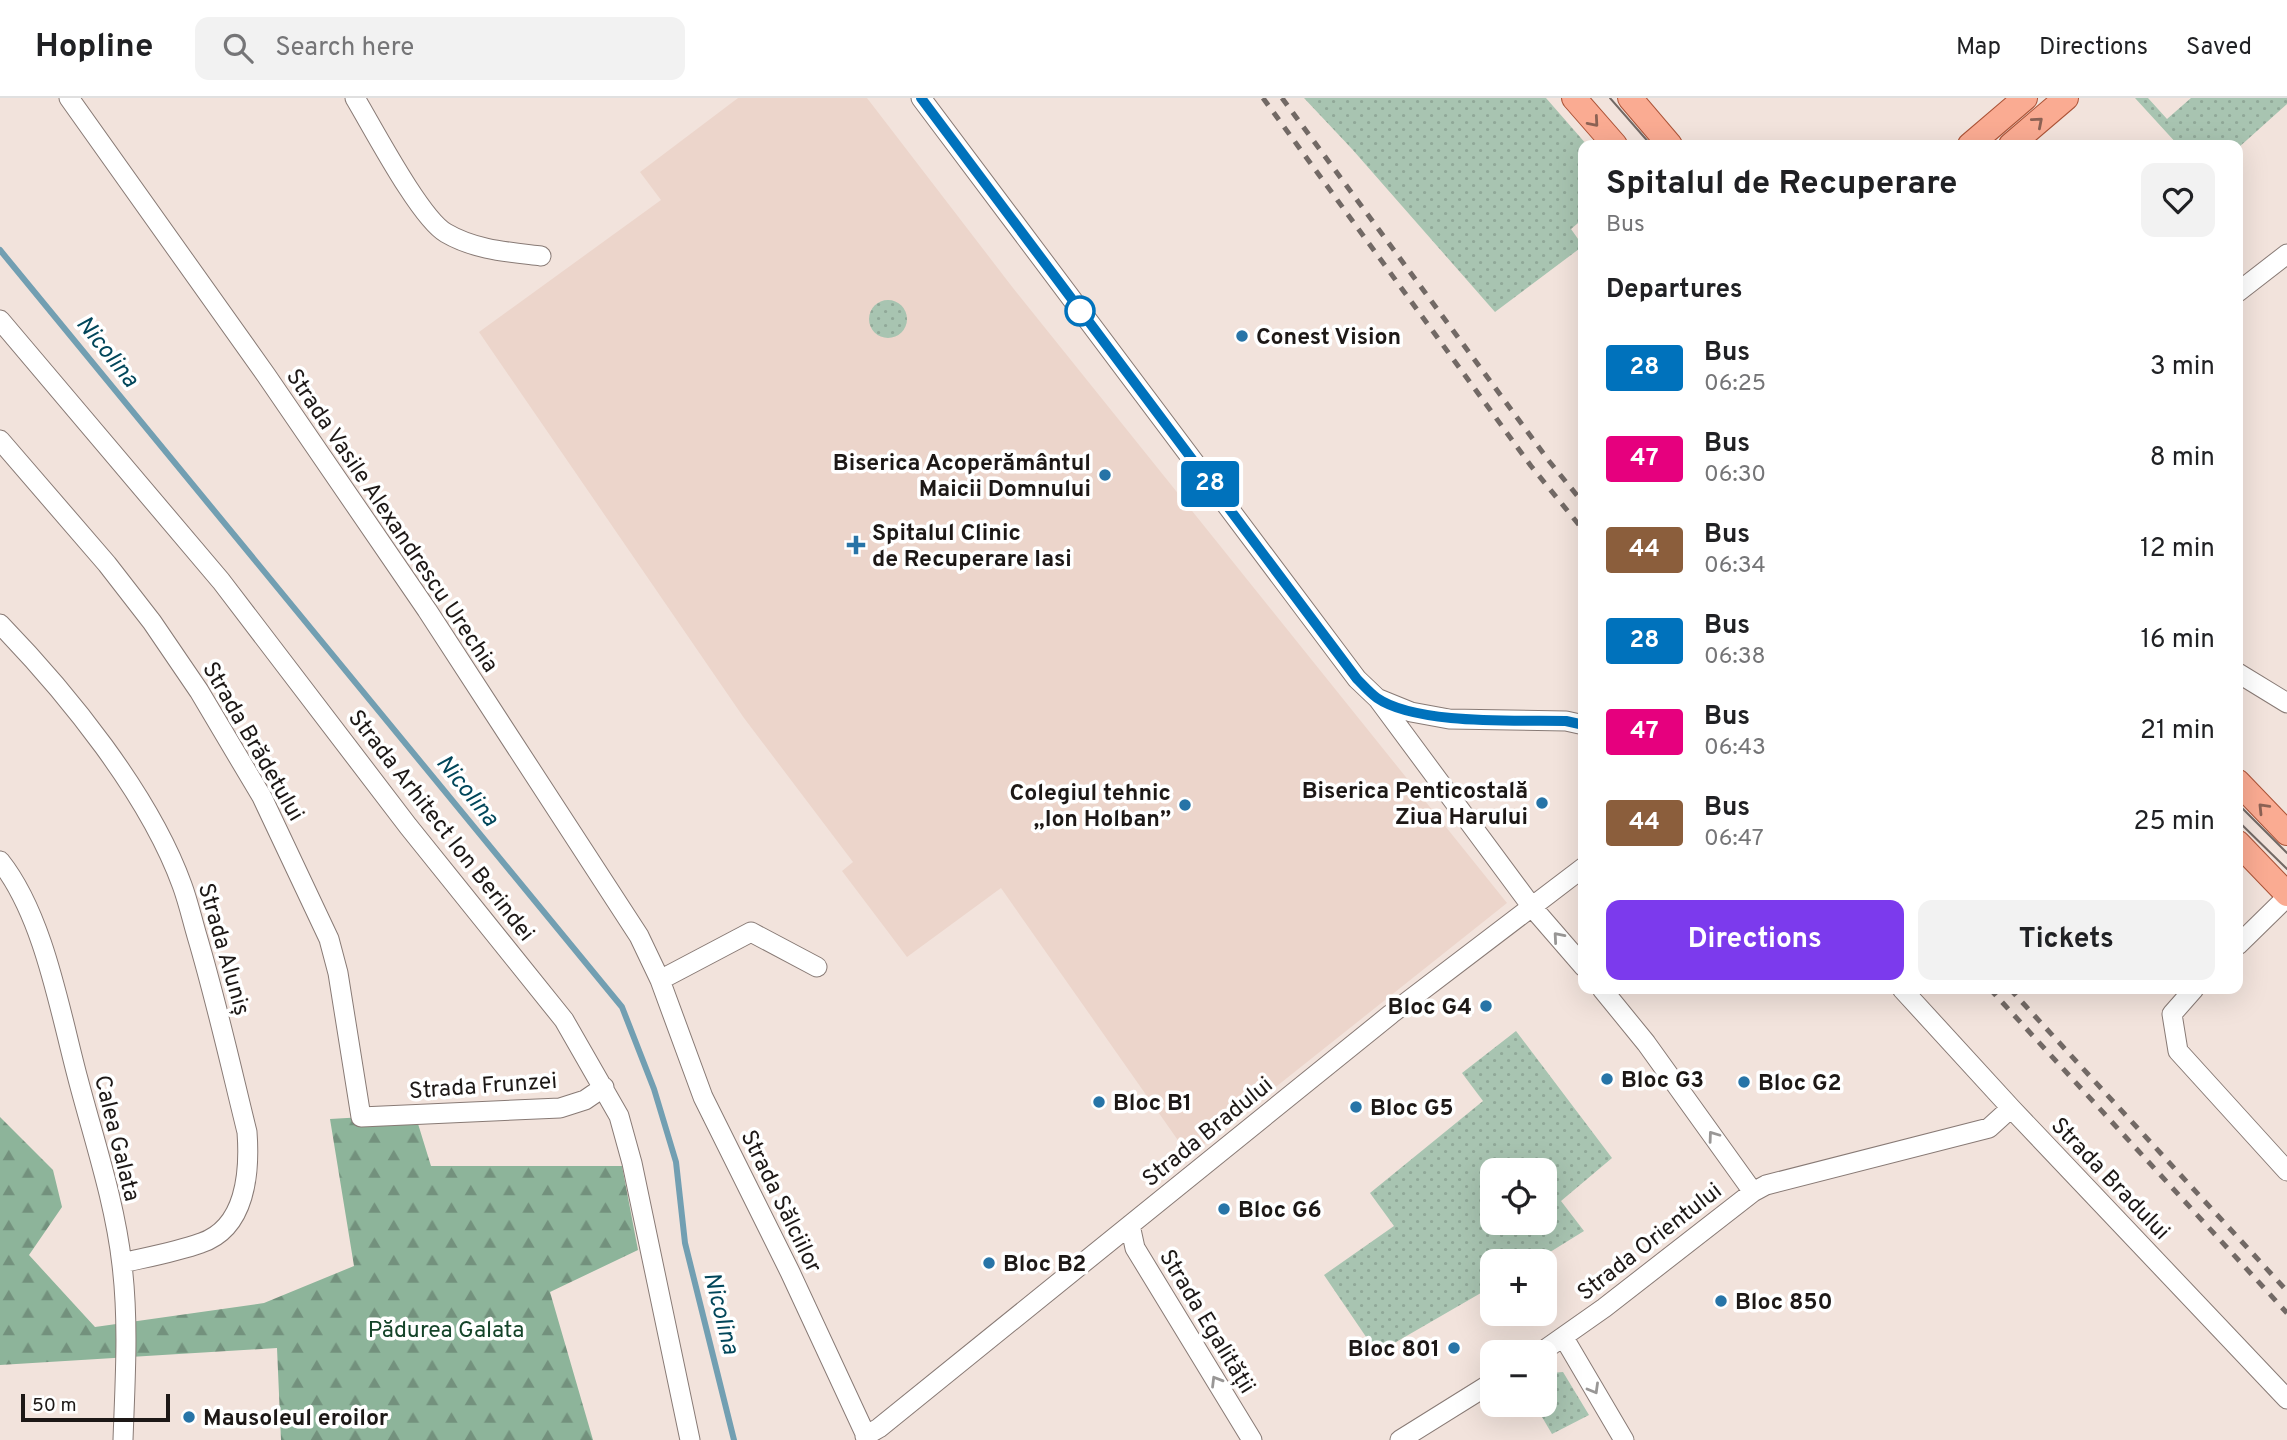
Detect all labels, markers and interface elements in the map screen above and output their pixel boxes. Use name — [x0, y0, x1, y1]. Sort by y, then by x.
search box — [195, 17, 685, 80]
text: Hopline — [35, 27, 153, 69]
icon: search — [219, 29, 257, 67]
text: Search here — [275, 32, 414, 65]
text: Map — [1956, 33, 2001, 63]
text: Directions — [2039, 33, 2148, 63]
text: Saved — [2186, 33, 2252, 63]
one-way arrow — [1586, 113, 1598, 126]
one-way arrow — [2030, 118, 2043, 130]
button: heart — [2141, 163, 2215, 237]
text: Spitalul de Recuperare — [1606, 164, 1957, 206]
text: Bus — [1606, 211, 1645, 240]
text: Departures — [1606, 274, 1743, 307]
unlabelled marker — [1065, 296, 1095, 326]
water label: Nicolina — [68, 310, 145, 395]
place label: Conest Vision — [1256, 324, 1401, 353]
marker: Conest Vision — [1234, 328, 1250, 344]
text: Bus — [1704, 337, 1750, 370]
text: 3 min — [2150, 351, 2215, 384]
text: 28 — [1630, 353, 1659, 383]
street label: Strada Vasile Alexandrescu Urechia — [278, 364, 504, 679]
text: 06:25 — [1704, 370, 1766, 399]
text: Bus — [1704, 428, 1750, 461]
text: 8 min — [2150, 442, 2215, 475]
text: 47 — [1630, 444, 1659, 474]
place label: Biserica Acoperământul Maicii Domnului — [833, 450, 1091, 505]
line badge: 28 — [1178, 461, 1242, 507]
text: 06:30 — [1704, 461, 1766, 490]
marker: Biserica Acoperământul Maicii Domnului — [1097, 467, 1113, 483]
text: 28 — [1195, 469, 1225, 499]
text: Bus — [1704, 519, 1750, 552]
place label: Spitalul Clinic de Recuperare Iasi — [872, 520, 1072, 575]
text: 12 min — [2140, 533, 2215, 566]
marker: Spitalul Clinic de Recuperare Iasi — [846, 535, 866, 555]
text: 44 — [1629, 535, 1660, 565]
text: 06:34 — [1704, 552, 1766, 581]
text: Bus — [1704, 610, 1750, 643]
text: 16 min — [2140, 624, 2215, 657]
text: 28 — [1630, 626, 1659, 656]
text: 06:38 — [1704, 643, 1766, 672]
street label: Strada Brădetului — [194, 657, 309, 827]
text: Bus — [1704, 701, 1750, 734]
street label: Strada Arhitect Ion Berindei — [340, 705, 540, 948]
text: 21 min — [2140, 715, 2215, 748]
text: 47 — [1630, 717, 1659, 747]
text: 06:43 — [1704, 734, 1766, 763]
water label: Nicolina — [428, 749, 505, 834]
place label: Biserica Penticostală Ziua Harului — [1302, 778, 1528, 833]
place label: Colegiul tehnic „Ion Holban” — [1010, 780, 1171, 835]
text: Bus — [1704, 792, 1750, 825]
marker: Biserica Penticostală Ziua Harului — [1534, 795, 1550, 811]
marker: Colegiul tehnic „Ion Holban” — [1177, 797, 1193, 813]
one-way arrow — [2258, 803, 2271, 816]
text: 25 min — [2134, 806, 2215, 839]
text: 44 — [1629, 808, 1660, 838]
text: 06:47 — [1704, 825, 1764, 854]
street label: Strada Aluniș — [190, 880, 255, 1019]
button: Directions — [1606, 900, 1904, 980]
button: Tickets — [1918, 900, 2215, 980]
one-way arrow — [1554, 932, 1566, 945]
place label: Bloc G4 — [1388, 994, 1472, 1023]
marker: Bloc G4 — [1478, 998, 1494, 1014]
place label: Bloc G3 — [1621, 1067, 1704, 1096]
street label: Strada Frunzei — [408, 1068, 558, 1107]
place label: Bloc G2 — [1758, 1070, 1842, 1099]
marker: Bloc G3 — [1599, 1071, 1615, 1087]
street label: Calea Galata — [86, 1072, 145, 1205]
street label: Strada Bradului — [1138, 1072, 1280, 1194]
marker: Bloc G2 — [1736, 1074, 1752, 1090]
place label: Bloc B1 — [1113, 1090, 1192, 1119]
marker: Bloc B1 — [1091, 1094, 1107, 1110]
place label: Bloc G5 — [1370, 1095, 1454, 1124]
marker: Bloc G5 — [1348, 1099, 1364, 1115]
street label: Strada Bradului — [2043, 1112, 2175, 1247]
street label: Strada Sălciilor — [733, 1126, 827, 1278]
one-way arrow — [1709, 1131, 1721, 1144]
map controls — [1480, 1158, 1557, 1417]
button: locate — [1480, 1158, 1557, 1235]
street label: Strada Orientului — [1573, 1178, 1729, 1308]
place label: Bloc G6 — [1238, 1197, 1322, 1226]
marker: Bloc G6 — [1216, 1201, 1232, 1217]
street label: Strada Egalității — [1151, 1245, 1260, 1400]
button: + — [1480, 1249, 1557, 1326]
place label: Bloc B2 — [1003, 1251, 1086, 1280]
marker: Bloc B2 — [981, 1255, 997, 1271]
water label: Nicolina — [695, 1269, 745, 1358]
place label: Bloc 850 — [1735, 1289, 1833, 1318]
marker: Bloc 850 — [1713, 1293, 1729, 1309]
park label: Pădurea Galata — [368, 1317, 524, 1346]
place label: Bloc 801 — [1348, 1336, 1440, 1365]
marker: Bloc 801 — [1446, 1340, 1462, 1356]
button: − — [1480, 1340, 1557, 1417]
one-way arrow — [1212, 1376, 1225, 1389]
one-way arrow — [1586, 1382, 1599, 1394]
scale bar — [21, 1391, 170, 1423]
text: 50 m — [32, 1394, 77, 1418]
place label: Mausoleul eroilor — [203, 1405, 389, 1434]
marker: Mausoleul eroilor — [181, 1409, 197, 1425]

